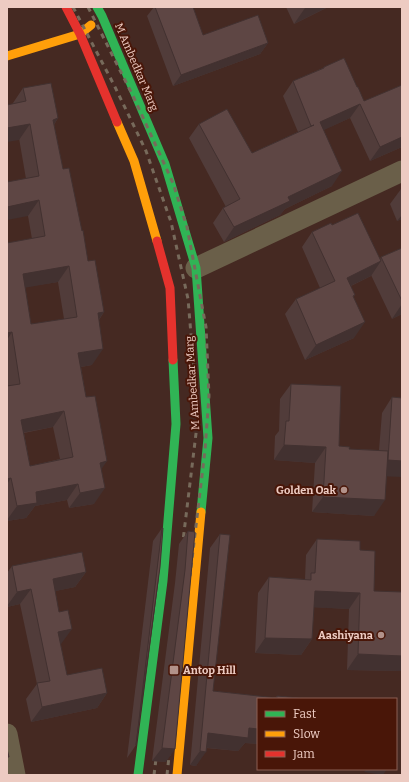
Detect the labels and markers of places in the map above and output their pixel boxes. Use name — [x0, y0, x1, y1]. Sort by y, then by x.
place label: Golden Oak — [276, 484, 336, 497]
marker: Golden Oak — [339, 485, 349, 495]
place label: Aashiyana — [318, 629, 374, 642]
marker: Aashiyana — [376, 630, 386, 640]
marker: Antop Hill — [168, 664, 180, 676]
place label: Antop Hill — [183, 664, 237, 677]

